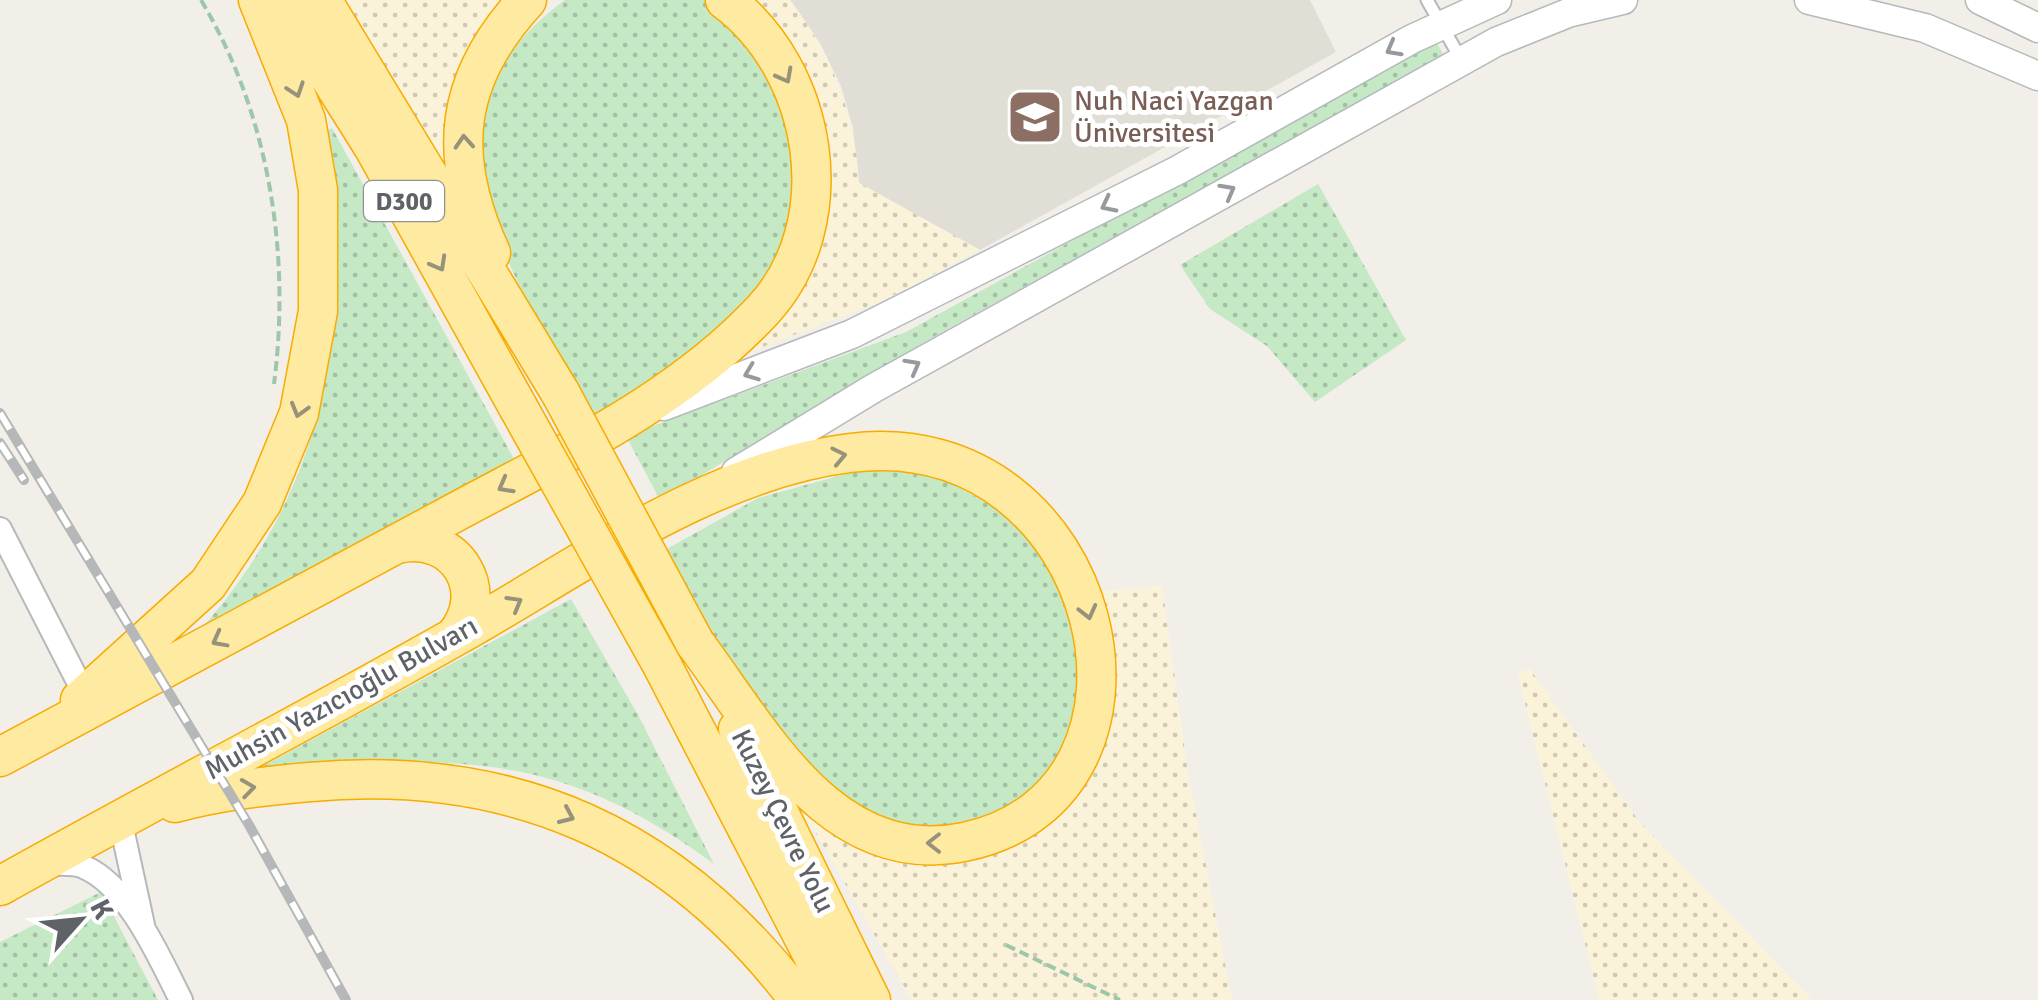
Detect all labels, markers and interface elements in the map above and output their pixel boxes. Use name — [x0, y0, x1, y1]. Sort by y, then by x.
one-way arrow — [1386, 37, 1404, 57]
one-way arrow — [773, 65, 792, 83]
one-way arrow — [284, 80, 304, 97]
place label: Nuh Naci Yazgan Üniversitesi — [1074, 84, 1274, 150]
school or university icon: Nuh Naci Yazgan Üniversitesi — [1005, 87, 1065, 147]
one-way arrow — [454, 133, 476, 149]
road number: D300 — [364, 181, 444, 221]
one-way arrow — [1217, 184, 1235, 204]
one-way arrow — [1101, 193, 1119, 212]
one-way arrow — [426, 253, 446, 271]
one-way arrow — [902, 359, 920, 379]
one-way arrow — [743, 361, 761, 381]
one-way arrow — [289, 401, 310, 418]
one-way arrow — [830, 447, 847, 468]
one-way arrow — [497, 473, 515, 493]
one-way arrow — [504, 595, 522, 615]
one-way arrow — [1076, 603, 1097, 620]
street label: Muhsin Yazıcıoğlu Bulvarı — [199, 609, 483, 787]
one-way arrow — [211, 628, 229, 647]
street label: Kuzey Çevre Yolu — [724, 724, 842, 918]
one-way arrow — [240, 779, 257, 800]
one-way arrow — [557, 804, 575, 824]
one-way arrow — [925, 832, 940, 854]
north arrow — [30, 870, 130, 970]
text: K — [82, 894, 121, 925]

